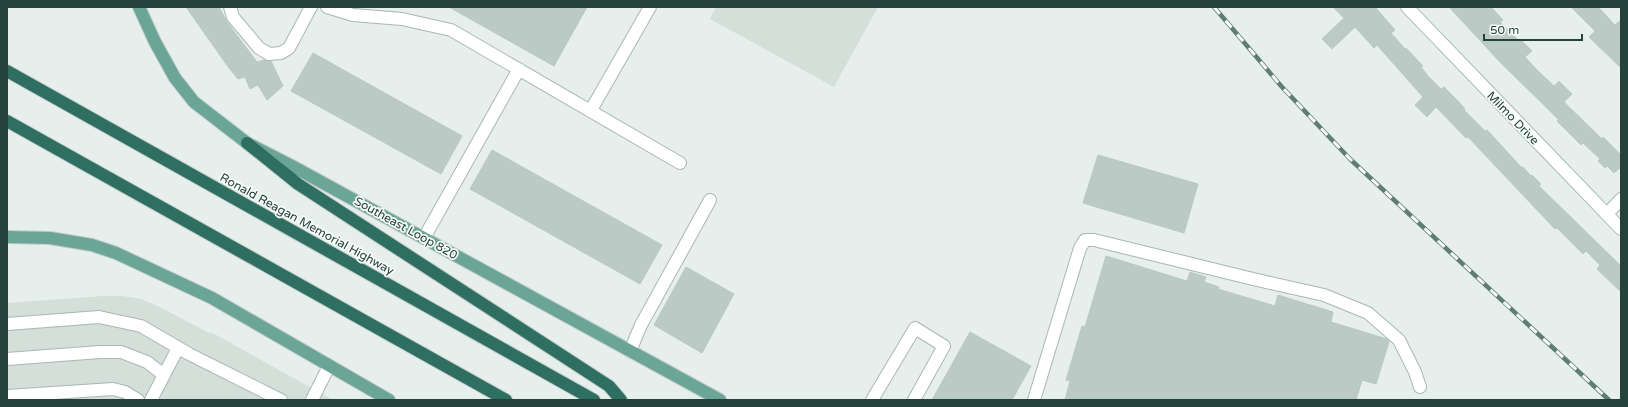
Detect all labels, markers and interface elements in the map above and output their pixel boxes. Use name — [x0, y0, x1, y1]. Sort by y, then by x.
scale bar — [1484, 16, 1582, 42]
text: 50 m — [1490, 23, 1519, 37]
street label: Milmo Drive — [1484, 89, 1542, 148]
street label: Ronald Reagan Memorial Highway — [218, 170, 397, 278]
street label: Southeast Loop 820 — [352, 194, 460, 262]

